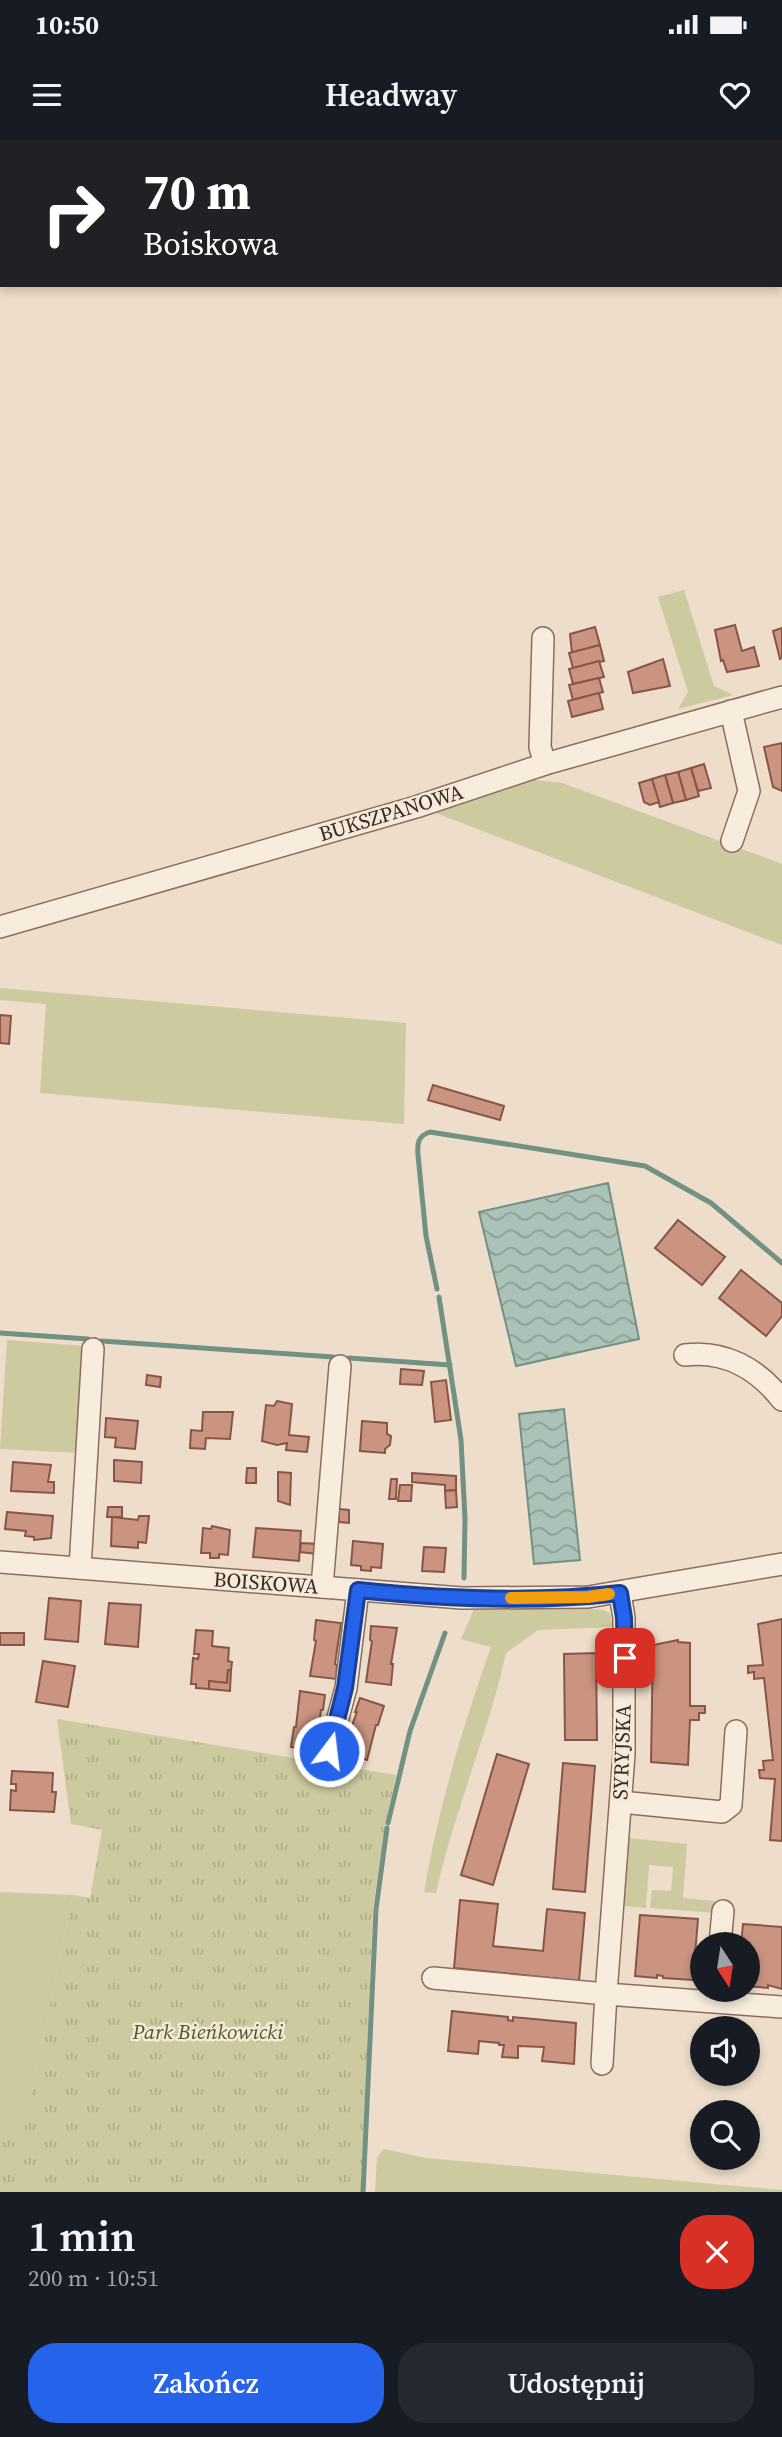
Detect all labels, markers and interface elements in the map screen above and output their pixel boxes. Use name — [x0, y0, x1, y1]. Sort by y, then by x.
text: 10:50 — [35, 7, 99, 43]
text: Headway — [325, 73, 457, 117]
icon: menu — [28, 76, 66, 114]
icon: heart — [716, 76, 754, 114]
text: 70 m — [143, 158, 251, 225]
icon: right — [28, 168, 119, 259]
text: Boiskowa — [143, 222, 278, 266]
street label: BUKSZPANOWA — [315, 777, 467, 848]
street label: BOISKOWA — [213, 1564, 320, 1601]
pin — [595, 1628, 655, 1688]
icon: arrive — [606, 1639, 644, 1677]
street label: SYRYJSKA — [605, 1704, 638, 1800]
position arrow — [292, 1714, 366, 1788]
north arrow — [690, 1932, 760, 2002]
map controls — [690, 1932, 760, 2170]
button: sound — [690, 2016, 760, 2086]
park label: Park Bieńkowicki — [132, 2017, 284, 2046]
button: search — [690, 2100, 760, 2170]
text: 1 min — [28, 2207, 136, 2265]
button: close — [680, 2215, 754, 2289]
text: 200 m · 10:51 — [28, 2262, 159, 2294]
button: Zakończ — [28, 2343, 384, 2423]
button: Udostępnij — [398, 2343, 754, 2423]

